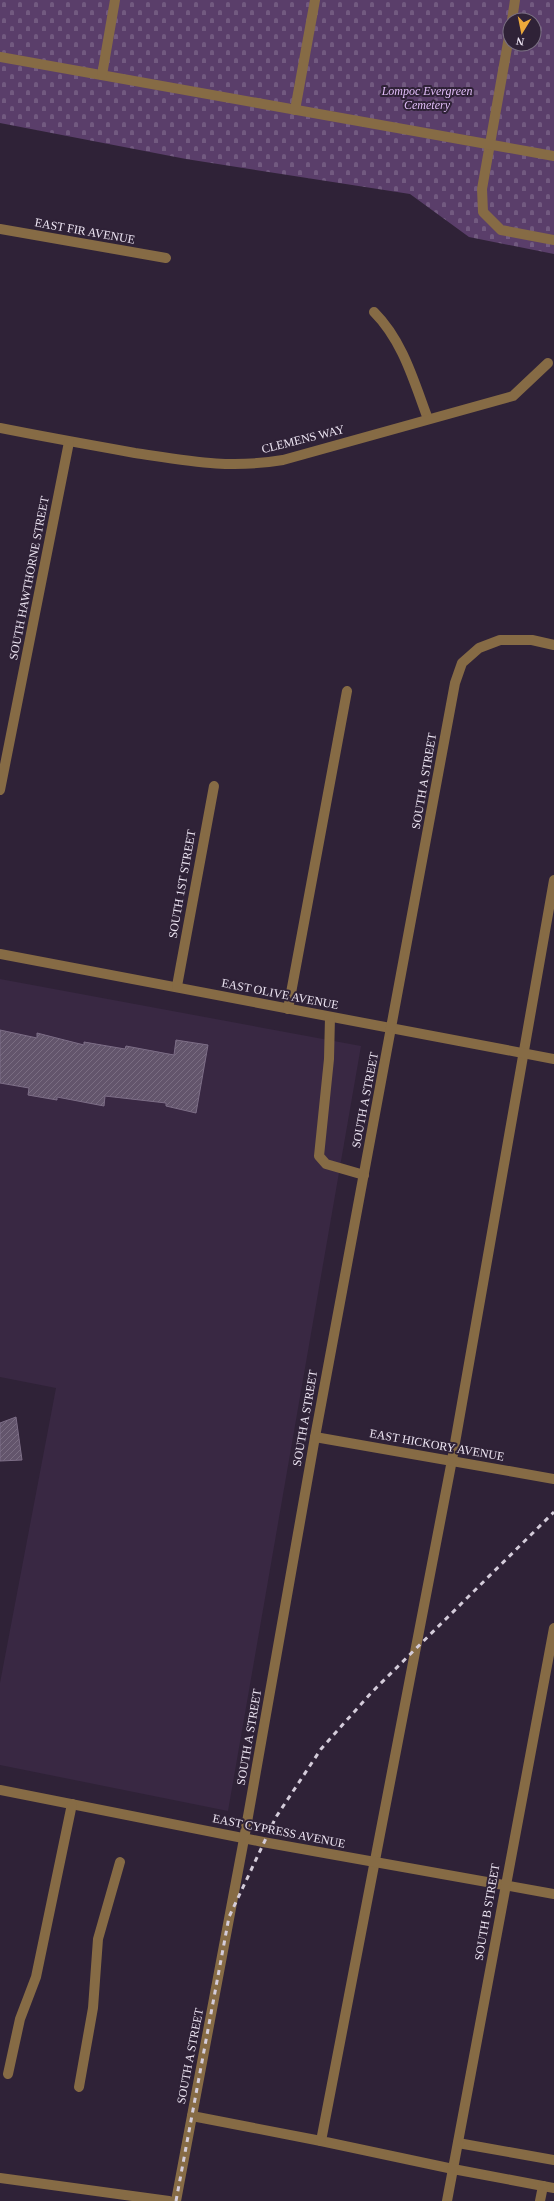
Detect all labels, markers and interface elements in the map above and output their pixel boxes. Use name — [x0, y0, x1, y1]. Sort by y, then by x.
north arrow — [502, 12, 542, 52]
text: N — [515, 35, 525, 48]
park label: Lompoc Evergreen Cemetery — [381, 84, 472, 112]
street label: EAST FIR AVENUE — [34, 215, 136, 247]
street label: CLEMENS WAY — [260, 422, 346, 456]
street label: SOUTH HAWTHORNE STREET — [6, 494, 52, 661]
street label: SOUTH A STREET — [409, 731, 439, 830]
street label: SOUTH 1ST STREET — [166, 828, 199, 939]
street label: EAST OLIVE AVENUE — [220, 976, 340, 1012]
street label: SOUTH A STREET — [349, 1050, 381, 1149]
street label: SOUTH A STREET — [290, 1368, 320, 1467]
street label: EAST HICKORY AVENUE — [369, 1426, 505, 1464]
street label: SOUTH A STREET — [234, 1687, 264, 1786]
street label: EAST CYPRESS AVENUE — [211, 1811, 347, 1851]
street label: SOUTH B STREET — [472, 1862, 503, 1961]
street label: SOUTH A STREET — [174, 2006, 206, 2105]

